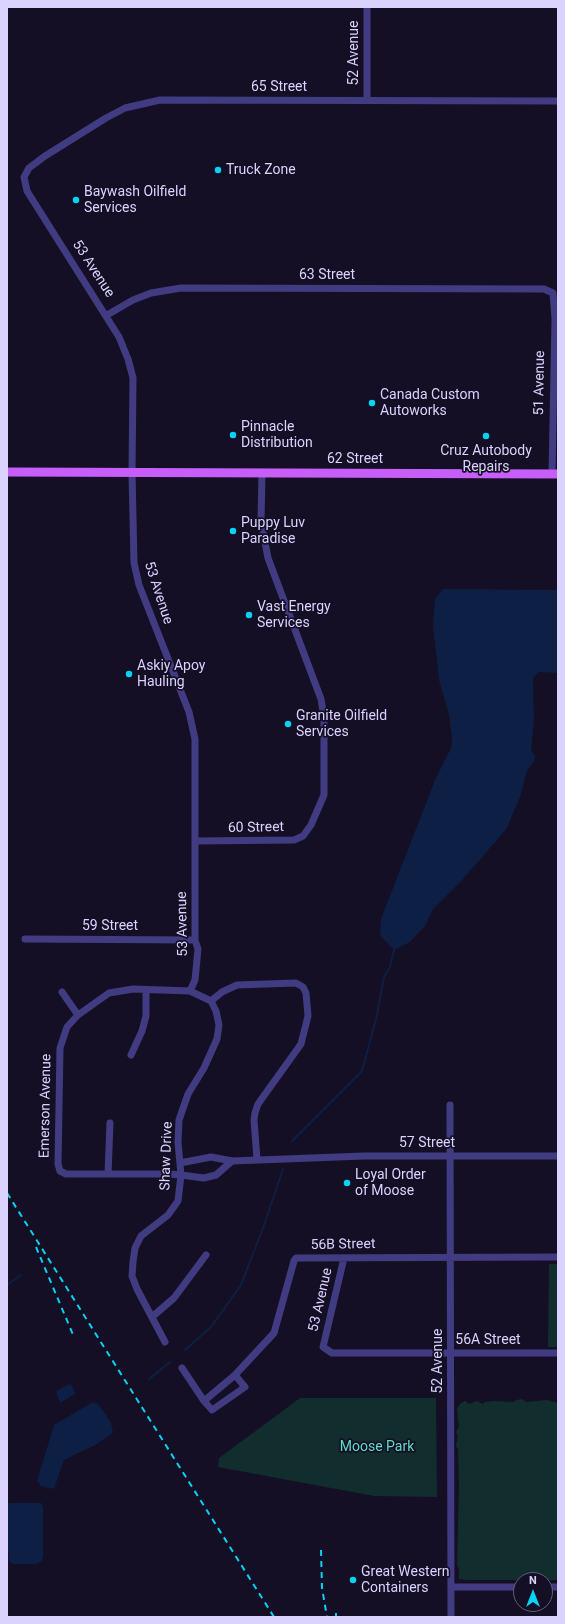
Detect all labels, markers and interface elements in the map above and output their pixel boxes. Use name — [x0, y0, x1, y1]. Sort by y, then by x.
street label: 52 Avenue — [346, 21, 362, 85]
street label: 65 Street — [251, 79, 307, 95]
place label: Truck Zone — [226, 162, 296, 178]
marker: Truck Zone — [213, 165, 223, 175]
place label: Baywash Oilfield Services — [84, 184, 186, 216]
marker: Baywash Oilfield Services — [71, 195, 81, 205]
street label: 53 Avenue — [68, 237, 118, 301]
street label: 63 Street — [299, 267, 355, 283]
street label: 51 Avenue — [531, 350, 549, 416]
place label: Canada Custom Autoworks — [380, 387, 480, 420]
marker: Canada Custom Autoworks — [367, 398, 377, 408]
place label: Pinnacle Distribution — [241, 419, 313, 452]
marker: Pinnacle Distribution — [228, 430, 238, 440]
marker: Cruz Autobody Repairs — [481, 431, 491, 441]
place label: Cruz Autobody Repairs — [440, 443, 532, 476]
street label: 62 Street — [327, 451, 383, 467]
place label: Puppy Luv Paradise — [241, 515, 305, 548]
marker: Puppy Luv Paradise — [228, 526, 238, 536]
street label: 53 Avenue — [140, 560, 176, 626]
place label: Vast Energy Services — [257, 599, 331, 632]
marker: Vast Energy Services — [244, 610, 254, 620]
place label: Askiy Apoy Hauling — [137, 658, 205, 690]
marker: Askiy Apoy Hauling — [124, 669, 134, 679]
place label: Granite Oilfield Services — [296, 708, 387, 740]
marker: Granite Oilfield Services — [283, 719, 293, 729]
street label: 60 Street — [228, 819, 284, 837]
street label: 53 Avenue — [174, 891, 192, 957]
street label: 59 Street — [82, 918, 138, 934]
street label: Emerson Avenue — [37, 1054, 55, 1158]
street label: Shaw Drive — [157, 1121, 177, 1191]
street label: 57 Street — [399, 1135, 455, 1151]
place label: Loyal Order of Moose — [355, 1167, 426, 1200]
marker: Loyal Order of Moose — [342, 1178, 352, 1188]
street label: 56B Street — [310, 1236, 376, 1254]
street label: 53 Avenue — [306, 1266, 336, 1334]
street label: 52 Avenue — [430, 1329, 446, 1393]
street label: 56A Street — [455, 1332, 521, 1348]
park label: Moose Park — [340, 1439, 414, 1455]
place label: Great Western Containers — [361, 1564, 450, 1596]
north arrow — [513, 1572, 553, 1612]
text: N — [529, 1574, 537, 1587]
marker: Great Western Containers — [348, 1575, 358, 1585]

